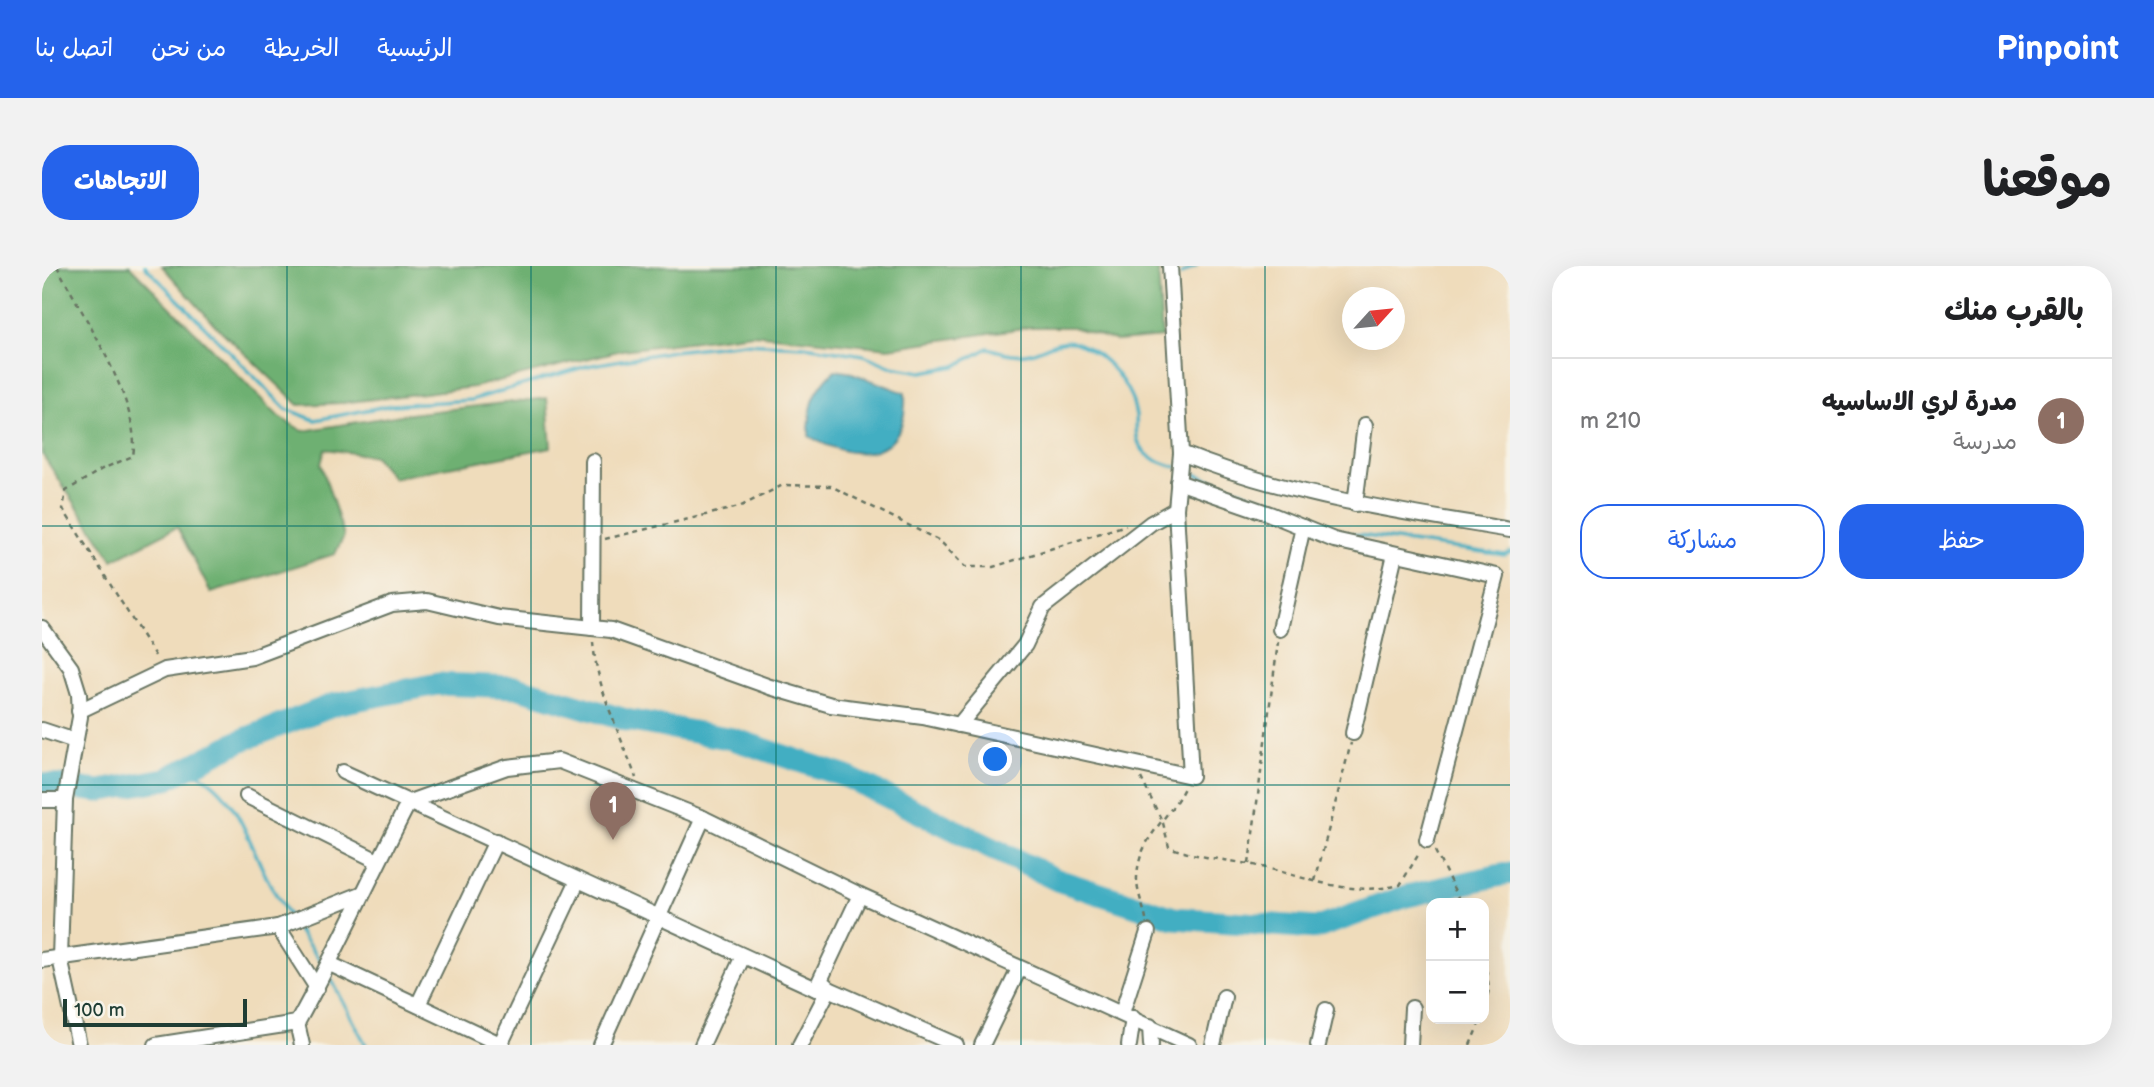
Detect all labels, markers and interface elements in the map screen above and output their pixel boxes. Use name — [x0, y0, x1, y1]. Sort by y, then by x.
text: Pinpoint — [1997, 29, 2119, 69]
text: اتصل بنا — [35, 34, 113, 63]
text: من نحن — [151, 34, 226, 63]
text: الخريطة — [264, 34, 339, 63]
text: الرئيسية — [377, 34, 453, 63]
button: الاتجاهات — [42, 145, 199, 220]
text: موقعنا — [1982, 152, 2112, 211]
north arrow — [1342, 287, 1405, 350]
text: بالقرب منك — [1944, 293, 2084, 329]
text: مدرة لري الاساسیه — [1822, 387, 2017, 418]
text: 210 m — [1580, 407, 1641, 435]
text: 1 — [2056, 407, 2066, 435]
text: مدرسة — [1953, 428, 2017, 456]
button: مشاركة — [1580, 504, 1825, 579]
button: حفظ — [1839, 504, 2084, 579]
your location — [978, 742, 1012, 776]
pin: 1 — [590, 782, 636, 840]
map controls — [1426, 898, 1489, 1024]
button: + — [1426, 898, 1489, 961]
button: − — [1426, 961, 1489, 1024]
scale bar — [63, 996, 247, 1028]
text: 100 m — [74, 999, 125, 1022]

